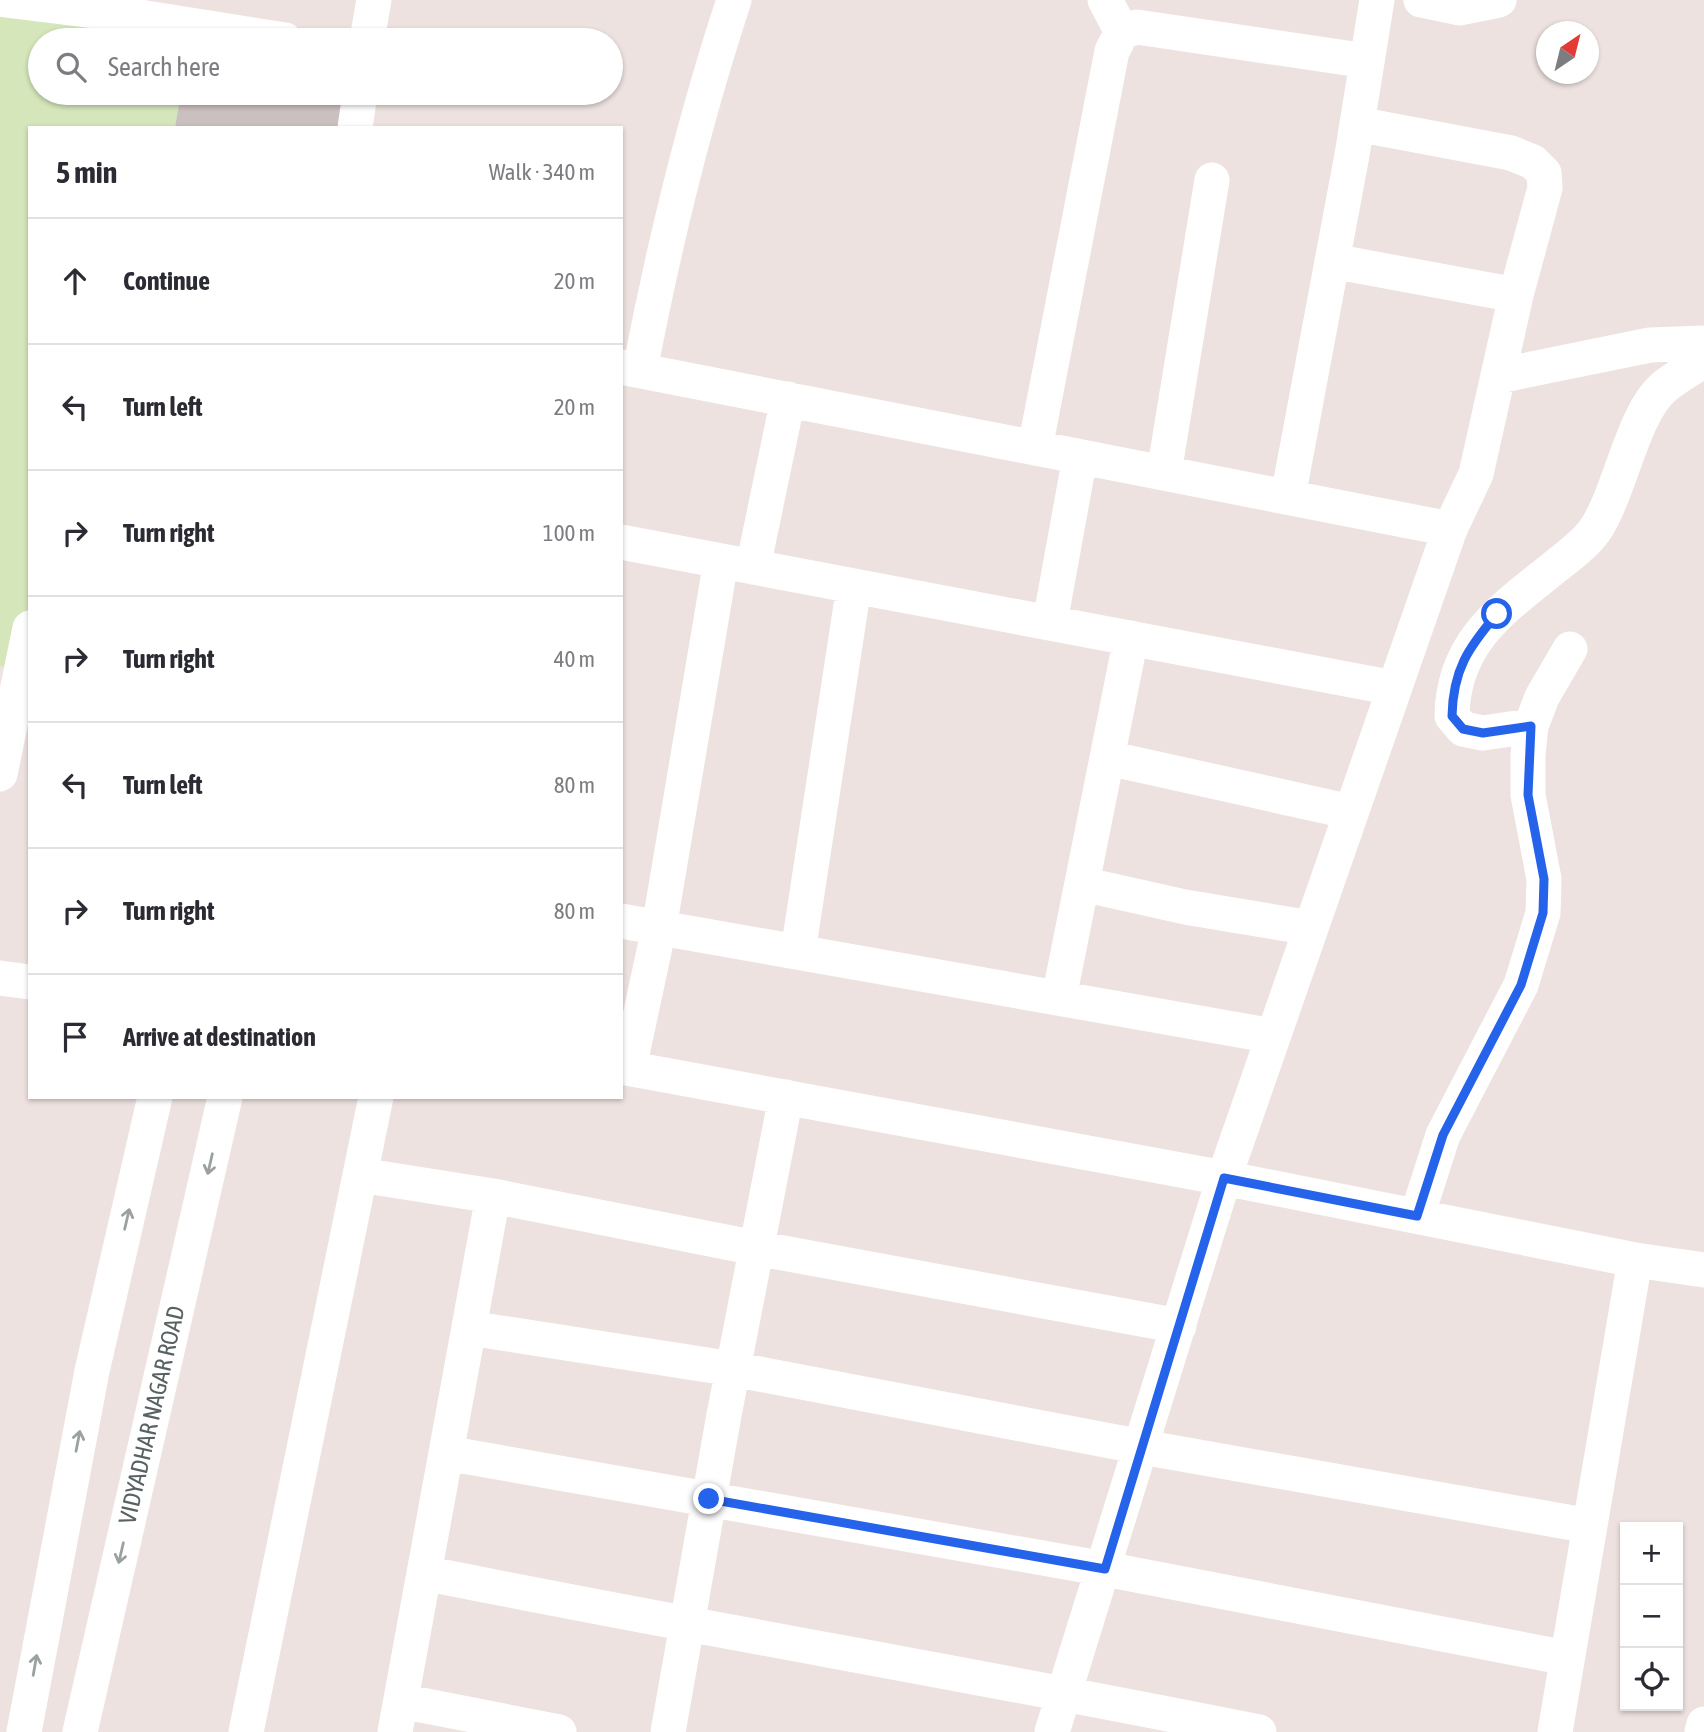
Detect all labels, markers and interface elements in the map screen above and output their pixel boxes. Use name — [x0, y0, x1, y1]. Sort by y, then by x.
north arrow — [1536, 21, 1599, 84]
search box — [28, 28, 623, 105]
icon: search — [52, 48, 90, 86]
text: Search here — [108, 52, 220, 82]
text: 5 min — [56, 155, 117, 189]
text: Walk · 340 m — [489, 159, 595, 185]
icon: ahead — [56, 262, 94, 300]
text: Continue — [123, 266, 210, 296]
text: 20 m — [554, 268, 595, 294]
icon: left — [56, 388, 94, 426]
text: Turn left — [123, 392, 203, 422]
text: 20 m — [554, 394, 595, 420]
icon: right — [56, 514, 94, 552]
text: Turn right — [123, 518, 214, 548]
text: 100 m — [543, 520, 595, 546]
route start — [1481, 598, 1512, 629]
icon: right — [56, 640, 94, 678]
text: Turn right — [123, 644, 214, 674]
text: 40 m — [554, 646, 595, 672]
icon: left — [56, 766, 94, 804]
text: Turn left — [123, 770, 203, 800]
text: 80 m — [554, 772, 595, 798]
icon: right — [56, 892, 94, 930]
text: Turn right — [123, 896, 214, 926]
text: 80 m — [554, 898, 595, 924]
icon: arrive — [56, 1018, 94, 1056]
text: Arrive at destination — [123, 1022, 316, 1052]
one-way arrow — [202, 1152, 216, 1175]
one-way arrow — [121, 1208, 134, 1231]
street label: VIDYADHAR NAGAR ROAD — [113, 1303, 190, 1527]
one-way arrow — [72, 1430, 85, 1453]
route end — [693, 1483, 724, 1514]
map controls — [1620, 1522, 1683, 1711]
button: + — [1620, 1522, 1683, 1585]
one-way arrow — [114, 1541, 127, 1564]
button: − — [1620, 1585, 1683, 1648]
button: locate — [1620, 1648, 1683, 1711]
one-way arrow — [29, 1654, 42, 1677]

